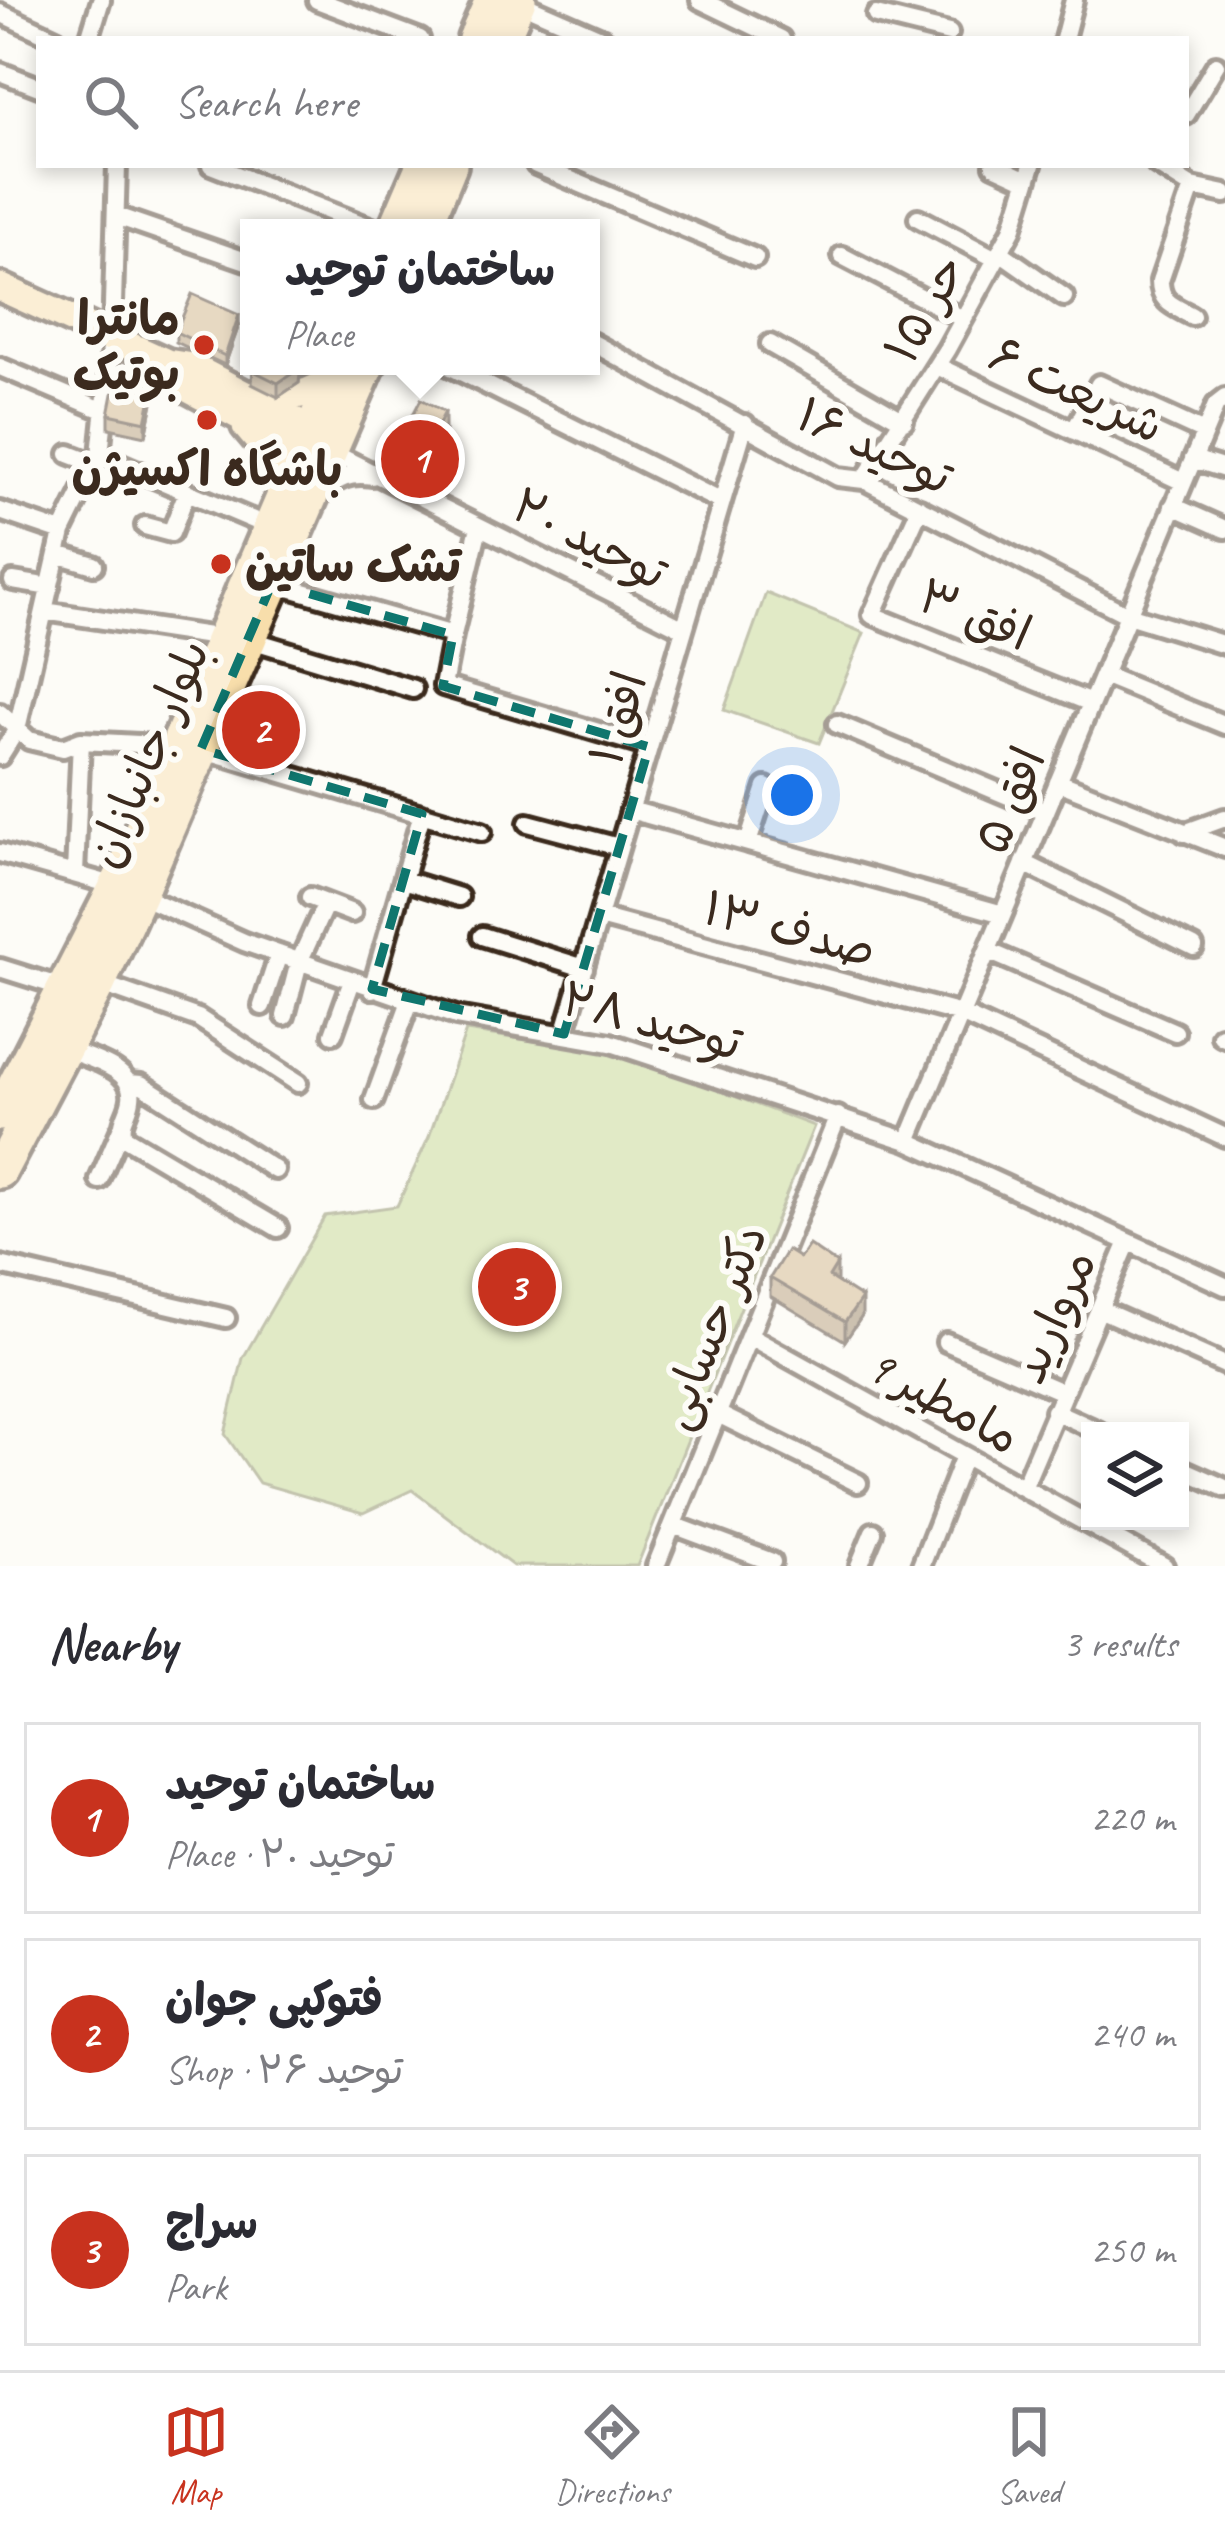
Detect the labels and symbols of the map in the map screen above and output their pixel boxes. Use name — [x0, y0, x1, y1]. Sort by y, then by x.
street label: حر ۱۵ — [871, 244, 979, 373]
place label: مانترا بوتیک — [73, 288, 180, 403]
street label: شریعت ۶ — [980, 323, 1173, 456]
marker: مانترا بوتیک — [191, 332, 217, 358]
street label: توحید ۱۶ — [787, 384, 963, 508]
marker: باشگاه اکسیژن — [194, 407, 220, 433]
pin: 1 — [381, 414, 459, 504]
place label: باشگاه اکسیژن — [71, 439, 343, 499]
street label: توحید ۲۰ — [502, 474, 678, 604]
place label: تشک ساتین — [245, 535, 463, 595]
marker: تشک ساتین — [208, 551, 234, 577]
street label: افق ۳ — [910, 565, 1040, 664]
street label: بلوار جانبازان — [73, 630, 223, 876]
street label: افق ۱ — [576, 665, 660, 772]
pin: 2 — [222, 685, 300, 775]
street label: افق ۵ — [961, 738, 1059, 863]
your location — [762, 765, 822, 825]
street label: صدف ۱۳ — [697, 877, 883, 981]
street label: توحید ۲۸ — [555, 968, 749, 1074]
street label: دکتر حسابی — [644, 1215, 781, 1438]
street label: مروارید — [998, 1240, 1110, 1392]
pin: 3 — [478, 1242, 556, 1332]
street label: مامطیر 9 — [856, 1334, 1031, 1467]

